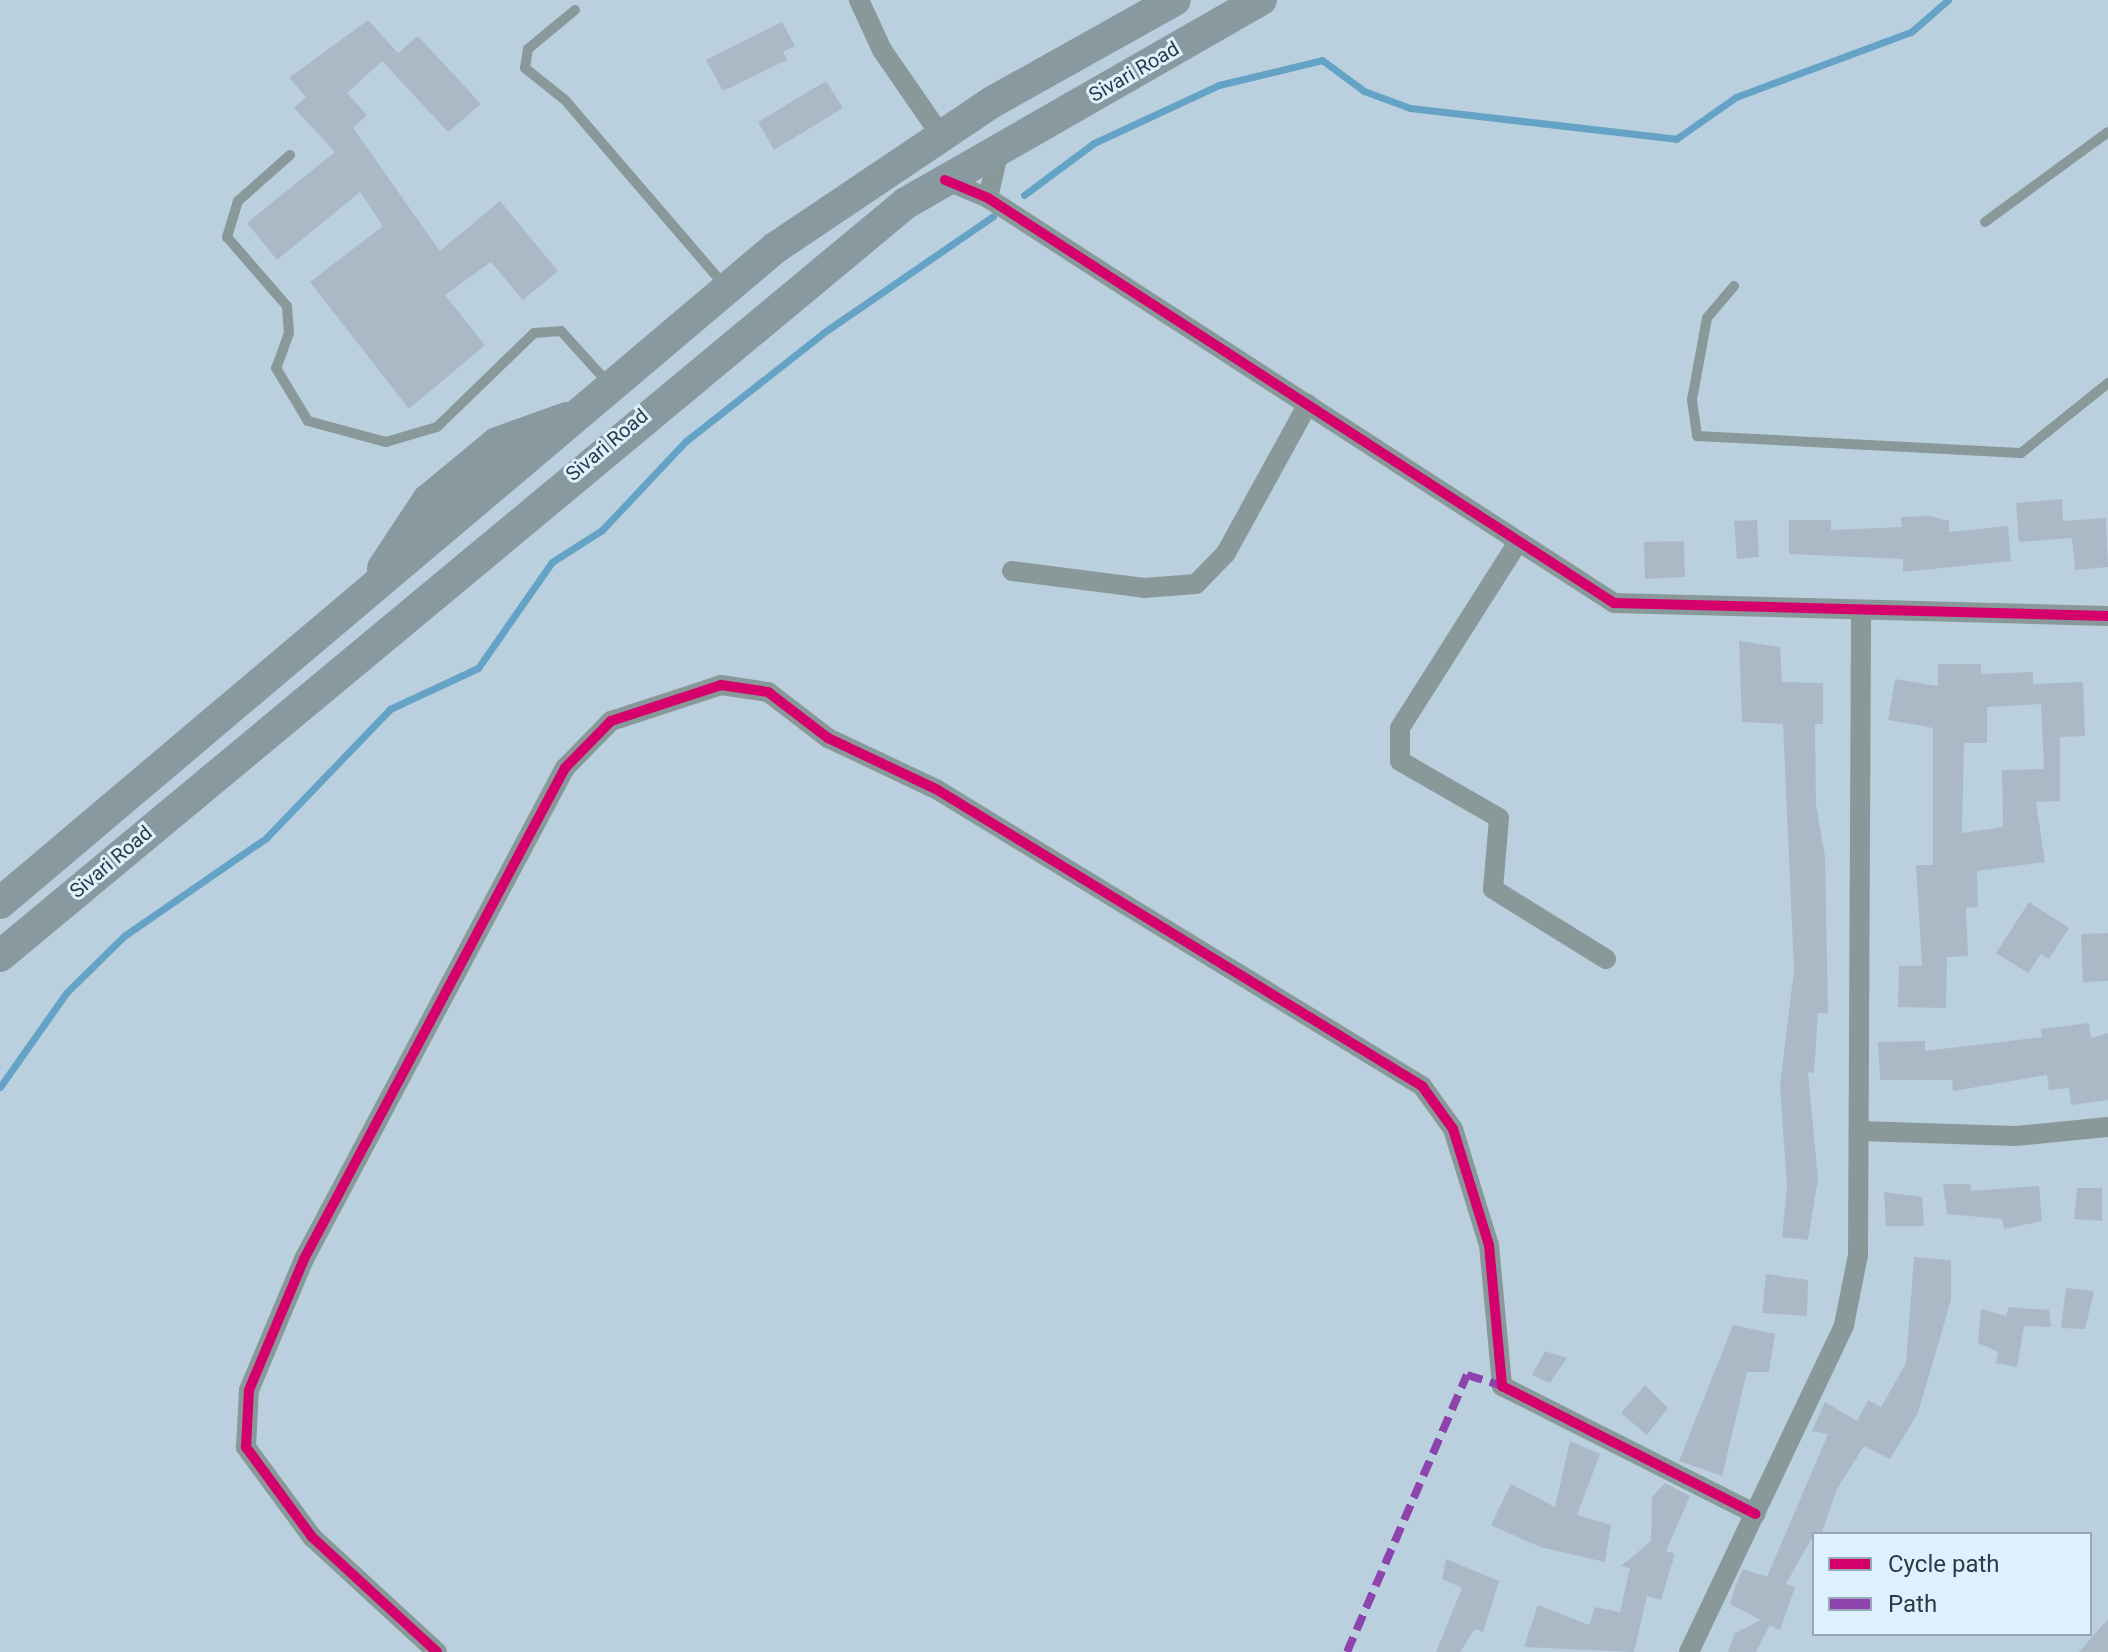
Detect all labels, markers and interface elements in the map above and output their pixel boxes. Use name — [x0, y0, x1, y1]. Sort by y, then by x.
street label: Sivari Road — [1085, 37, 1183, 107]
street label: Sivari Road — [561, 404, 653, 486]
street label: Sivari Road — [65, 821, 157, 903]
legend — [1812, 1532, 2092, 1636]
text: Cycle path — [1888, 1550, 2000, 1578]
text: Path — [1888, 1590, 1937, 1618]

